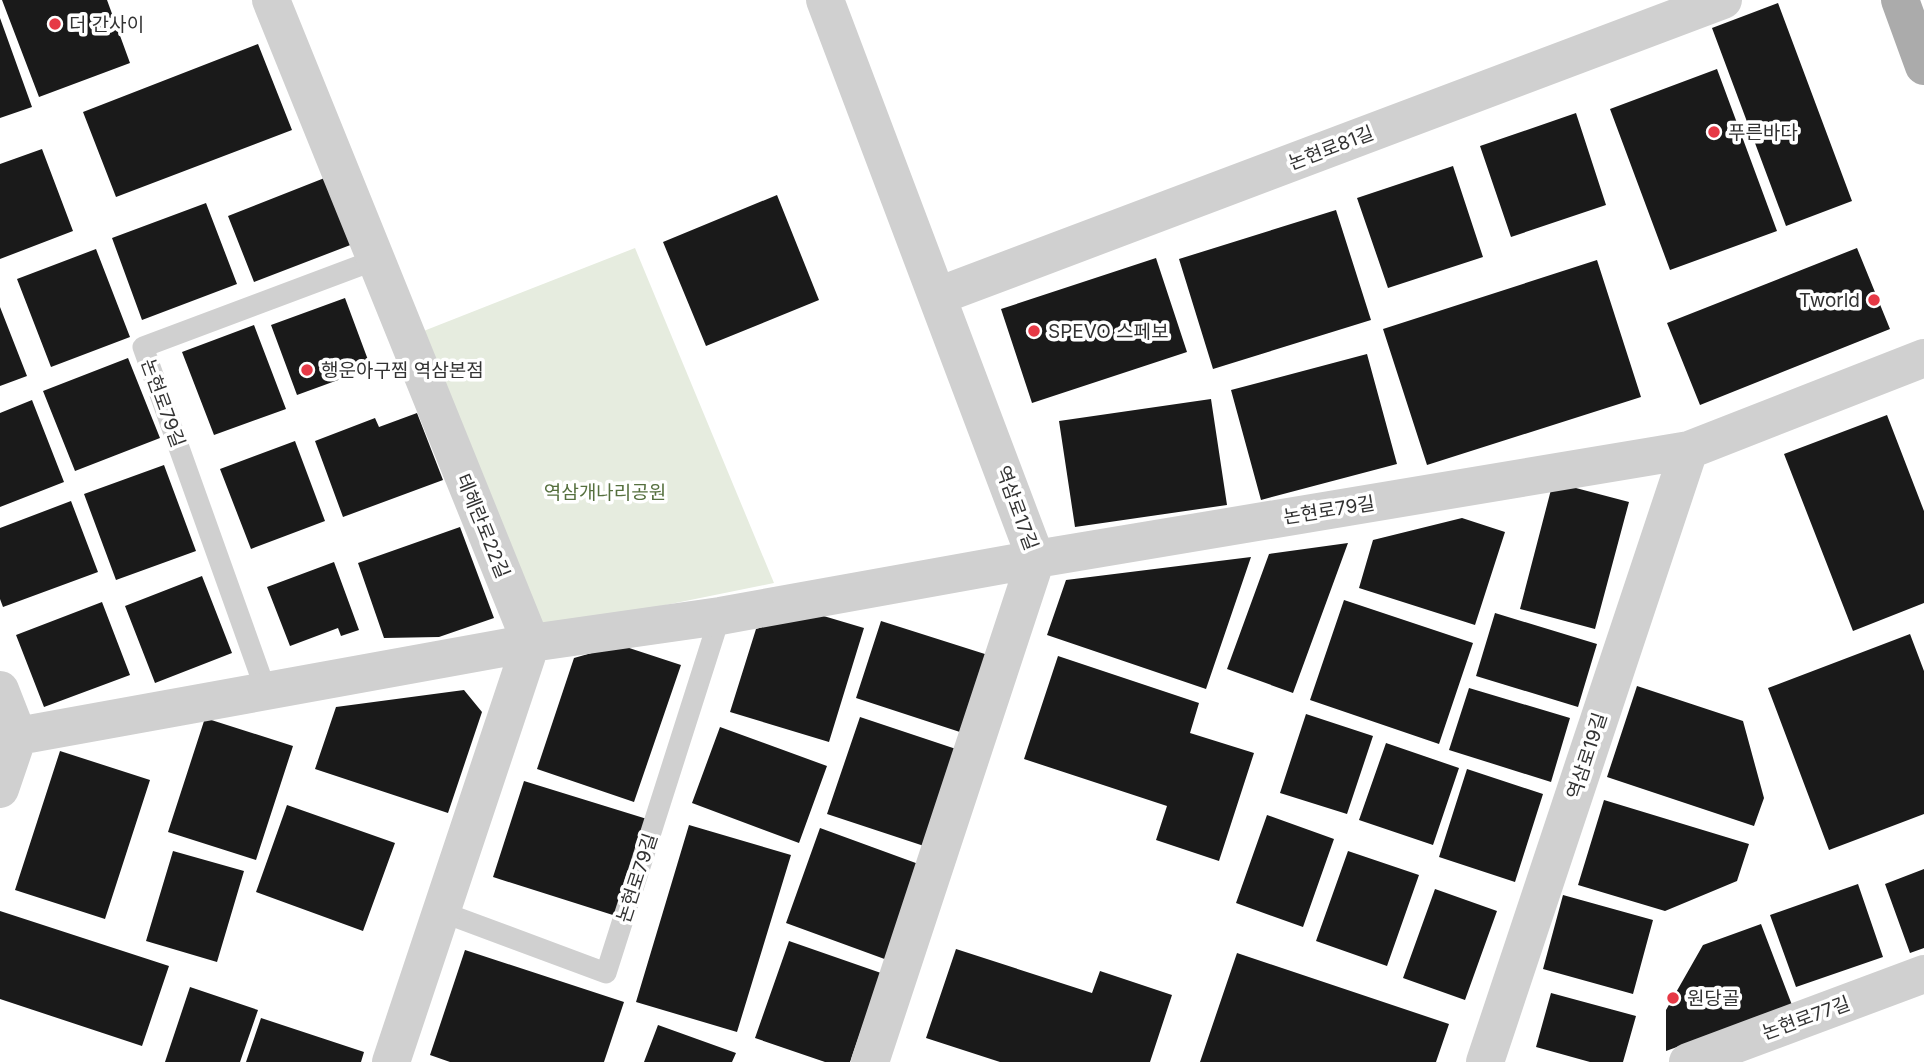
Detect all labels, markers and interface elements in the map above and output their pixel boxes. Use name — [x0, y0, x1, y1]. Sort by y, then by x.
place label: 더 간사이 — [69, 13, 144, 36]
marker: 더 간사이 — [47, 16, 63, 32]
street label: 논현로81길 — [1285, 121, 1377, 175]
place label: 푸른바다 — [1728, 121, 1798, 144]
marker: 푸른바다 — [1706, 124, 1722, 140]
place label: Tworld — [1799, 289, 1860, 312]
marker: Tworld — [1866, 292, 1882, 308]
place label: SPEVO 스페보 — [1048, 320, 1169, 343]
marker: SPEVO 스페보 — [1026, 323, 1042, 339]
street label: 논현로79길 — [136, 356, 190, 450]
place label: 행운아구찜 역삼본점 — [321, 359, 484, 382]
marker: 행운아구찜 역삼본점 — [299, 362, 315, 378]
street label: 역삼로17길 — [991, 463, 1043, 553]
street label: 테헤란로22길 — [452, 470, 514, 582]
park label: 역삼개나리공원 — [544, 481, 666, 504]
street label: 논현로79길 — [1282, 491, 1376, 529]
street label: 역삼로19길 — [1562, 710, 1612, 802]
street label: 논현로79길 — [612, 831, 662, 925]
place label: 원당골 — [1687, 987, 1739, 1010]
marker: 원당골 — [1665, 990, 1681, 1006]
street label: 논현로77길 — [1759, 991, 1853, 1045]

